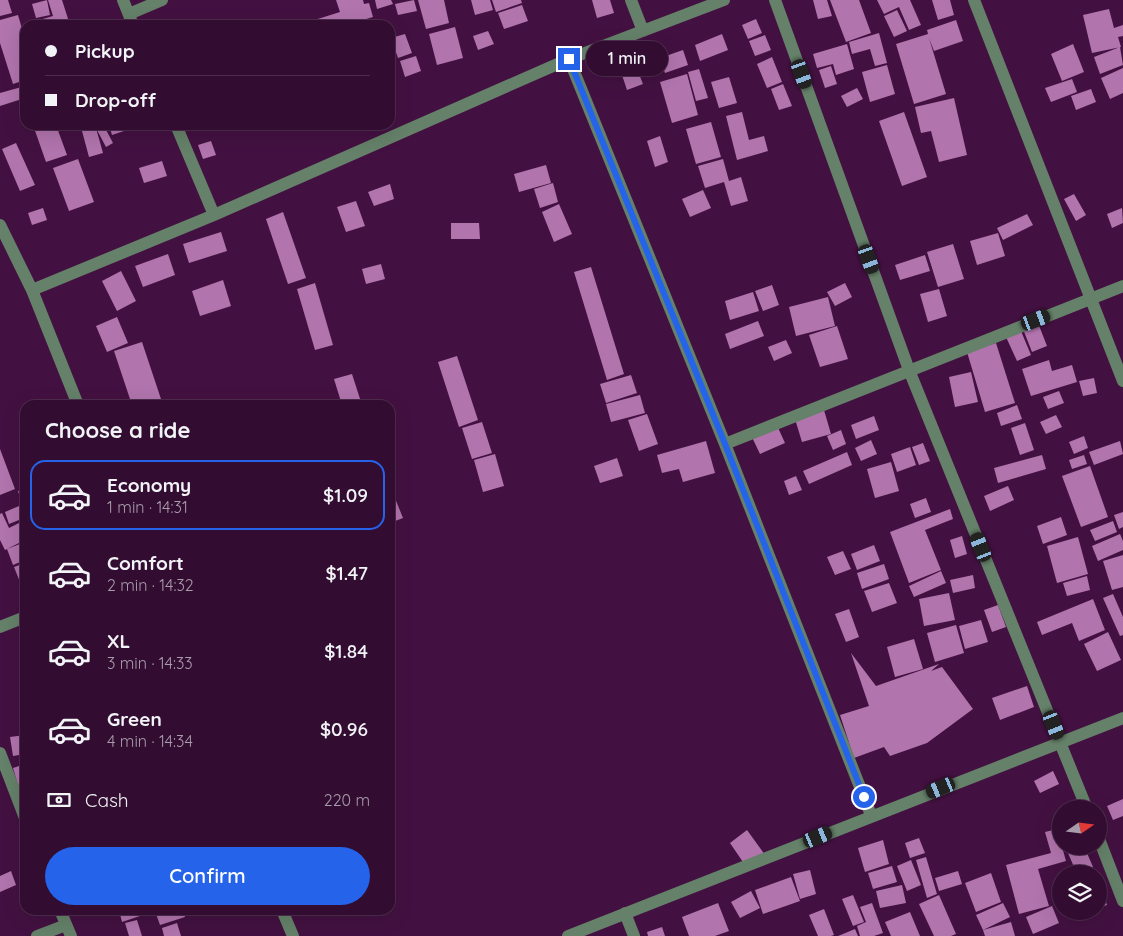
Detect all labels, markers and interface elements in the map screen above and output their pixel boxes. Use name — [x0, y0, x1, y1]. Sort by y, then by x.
text: Pickup — [75, 39, 135, 63]
callout: 1 min — [586, 42, 669, 76]
route end — [558, 48, 580, 70]
text: 1 min — [608, 48, 646, 68]
car — [789, 57, 814, 91]
text: Drop-off — [75, 88, 156, 112]
car — [856, 242, 881, 276]
car — [1019, 308, 1052, 332]
text: Choose a ride — [45, 416, 190, 444]
icon: car — [47, 473, 92, 518]
text: Economy — [107, 473, 191, 497]
text: $1.09 — [323, 483, 368, 507]
text: 1 min · 14:31 — [107, 497, 188, 517]
car — [968, 530, 993, 564]
icon: car — [47, 551, 92, 596]
text: Comfort — [107, 551, 184, 575]
text: $1.47 — [325, 561, 368, 585]
text: 2 min · 14:32 — [107, 575, 194, 595]
icon: car — [47, 629, 92, 674]
text: XL — [107, 629, 130, 653]
text: $1.84 — [324, 639, 368, 663]
text: 3 min · 14:33 — [107, 653, 193, 673]
icon: car — [47, 707, 92, 752]
text: Green — [107, 707, 162, 731]
car — [1041, 708, 1066, 742]
text: $0.96 — [320, 717, 368, 741]
text: 4 min · 14:34 — [107, 731, 193, 751]
car — [924, 775, 957, 801]
icon: cash — [45, 786, 73, 814]
route start — [853, 786, 875, 808]
text: Cash — [85, 788, 129, 812]
text: 220 m — [324, 790, 370, 810]
north arrow — [1052, 800, 1108, 855]
map controls — [1052, 800, 1107, 920]
car — [801, 824, 834, 850]
button: Confirm — [45, 847, 370, 905]
button: layers — [1052, 865, 1107, 920]

